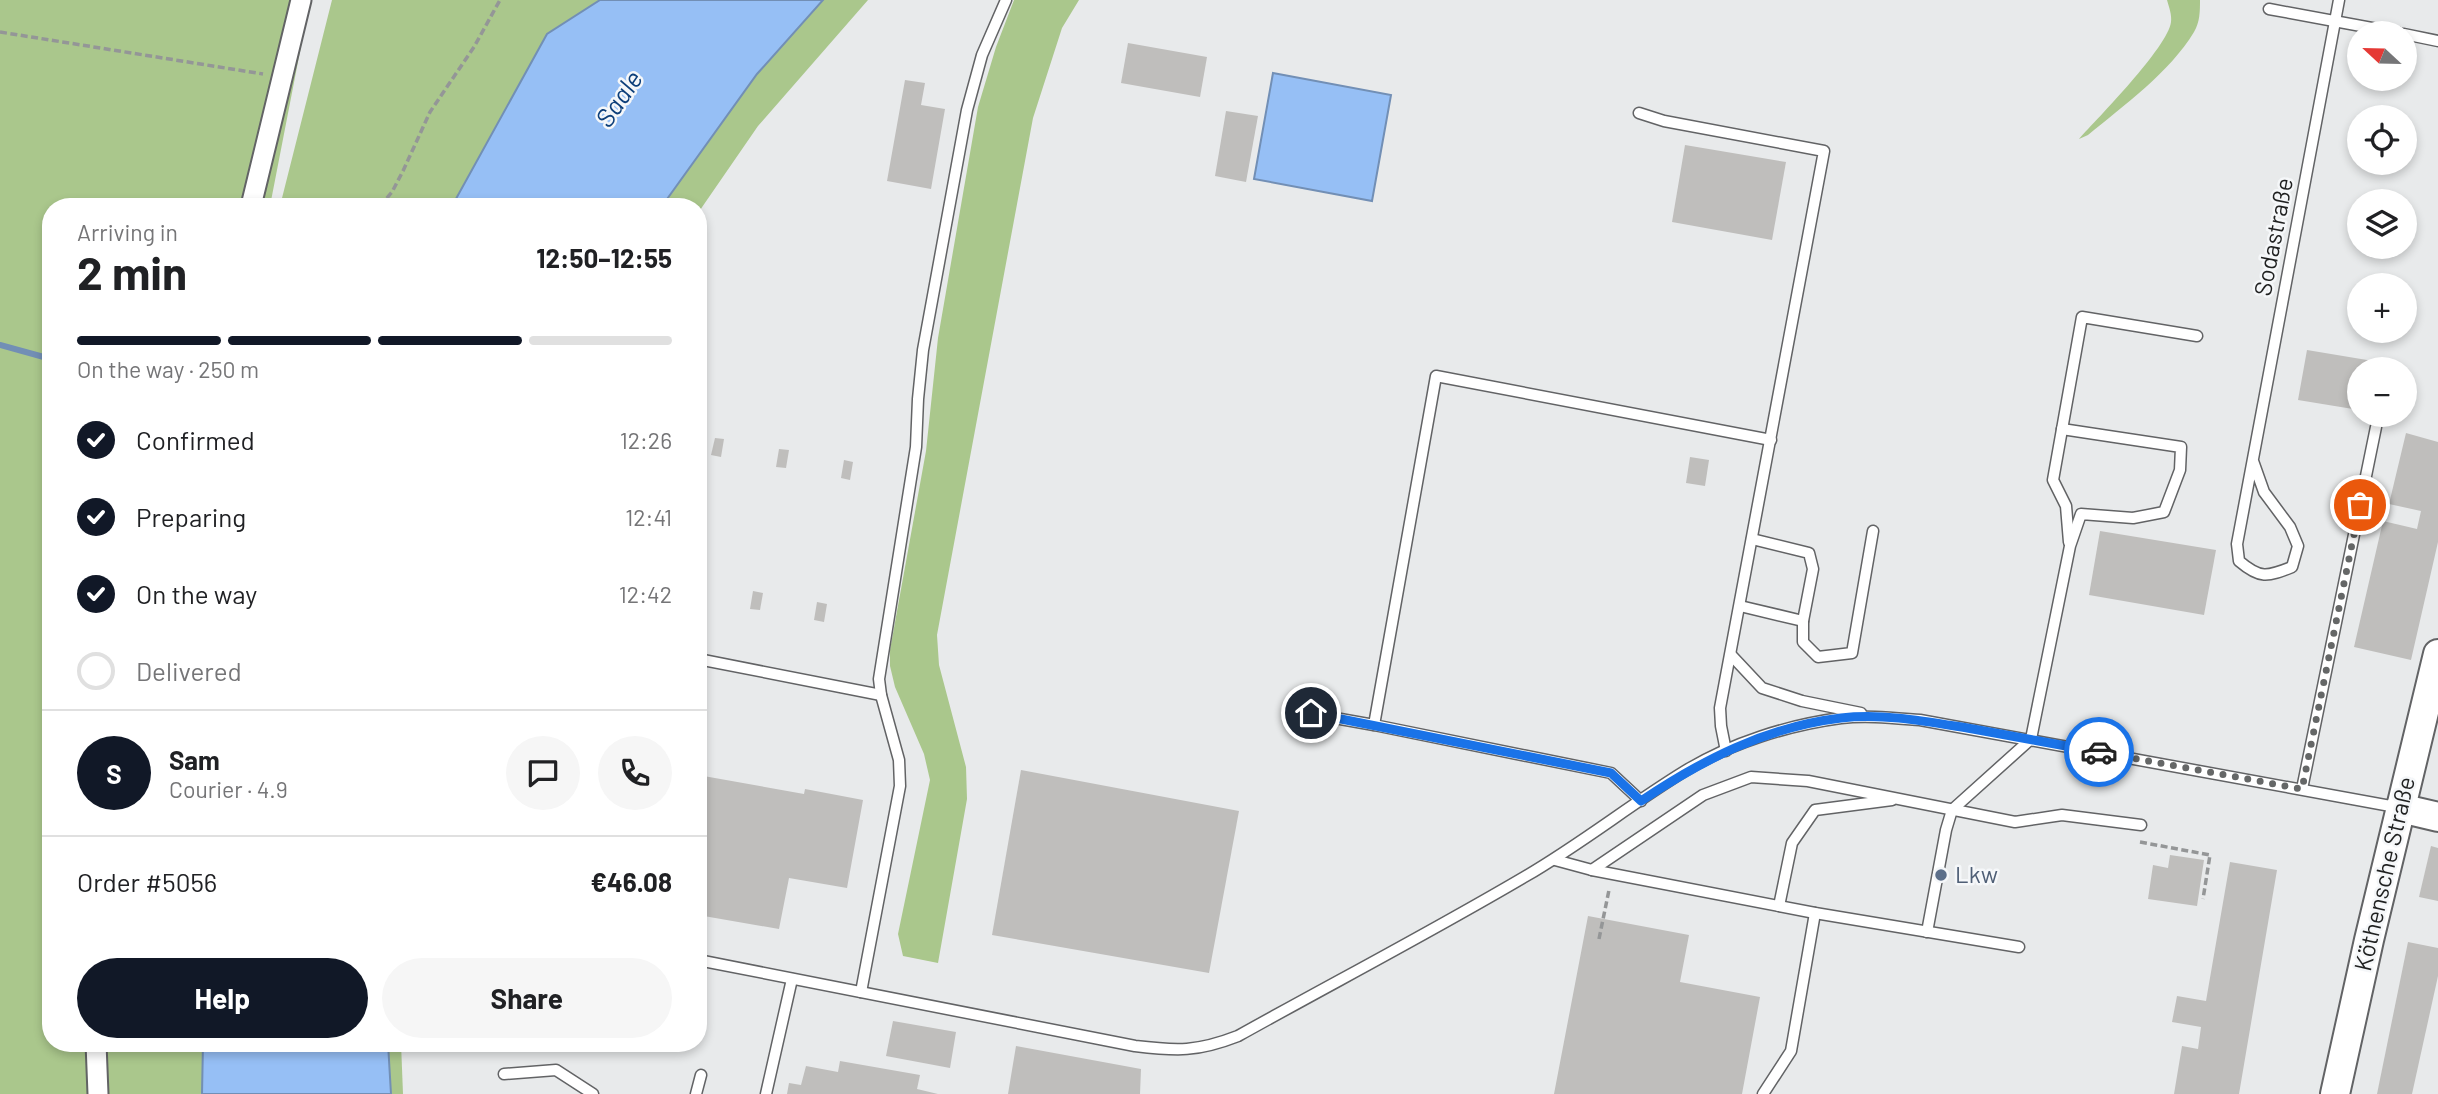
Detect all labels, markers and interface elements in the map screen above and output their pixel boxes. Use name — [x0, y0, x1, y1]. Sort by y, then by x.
north arrow — [2347, 21, 2417, 91]
map controls — [2347, 21, 2417, 427]
water label: Saale — [588, 64, 648, 132]
button: locate — [2347, 105, 2417, 175]
street label: Sodastraße — [2247, 175, 2298, 298]
button: layers — [2347, 189, 2417, 259]
text: Arriving in — [77, 218, 178, 246]
text: 12:50–12:55 — [536, 242, 672, 273]
text: 2 min — [77, 244, 187, 299]
button: + — [2347, 273, 2417, 343]
text: On the way · 250 m — [77, 355, 259, 383]
button: − — [2347, 357, 2417, 427]
icon: check — [77, 421, 115, 459]
text: Confirmed — [136, 424, 255, 455]
text: 12:26 — [620, 426, 672, 454]
pin — [2330, 475, 2390, 535]
icon: bag — [2341, 486, 2379, 524]
icon: check — [77, 498, 115, 536]
text: Preparing — [136, 501, 246, 532]
text: 12:41 — [625, 503, 672, 531]
icon: check — [77, 575, 115, 613]
text: On the way — [136, 578, 257, 609]
text: 12:42 — [619, 580, 672, 608]
text: Delivered — [136, 655, 242, 686]
pin — [1281, 683, 1341, 743]
icon: home — [1292, 694, 1330, 732]
courier — [2064, 717, 2134, 787]
icon: car — [2080, 733, 2118, 771]
button: chat — [506, 736, 580, 810]
button: phone — [598, 736, 672, 810]
text: Sam — [169, 744, 220, 775]
text: S — [106, 758, 122, 789]
street label: Köthensche Straße — [2347, 774, 2420, 974]
text: Courier · 4.9 — [169, 775, 288, 803]
place label: Lkw — [1955, 859, 1998, 888]
text: Order #5056 — [77, 866, 217, 897]
text: €46.08 — [591, 866, 672, 897]
marker: Lkw — [1933, 867, 1949, 883]
button: Help — [77, 958, 368, 1038]
button: Share — [382, 958, 672, 1038]

